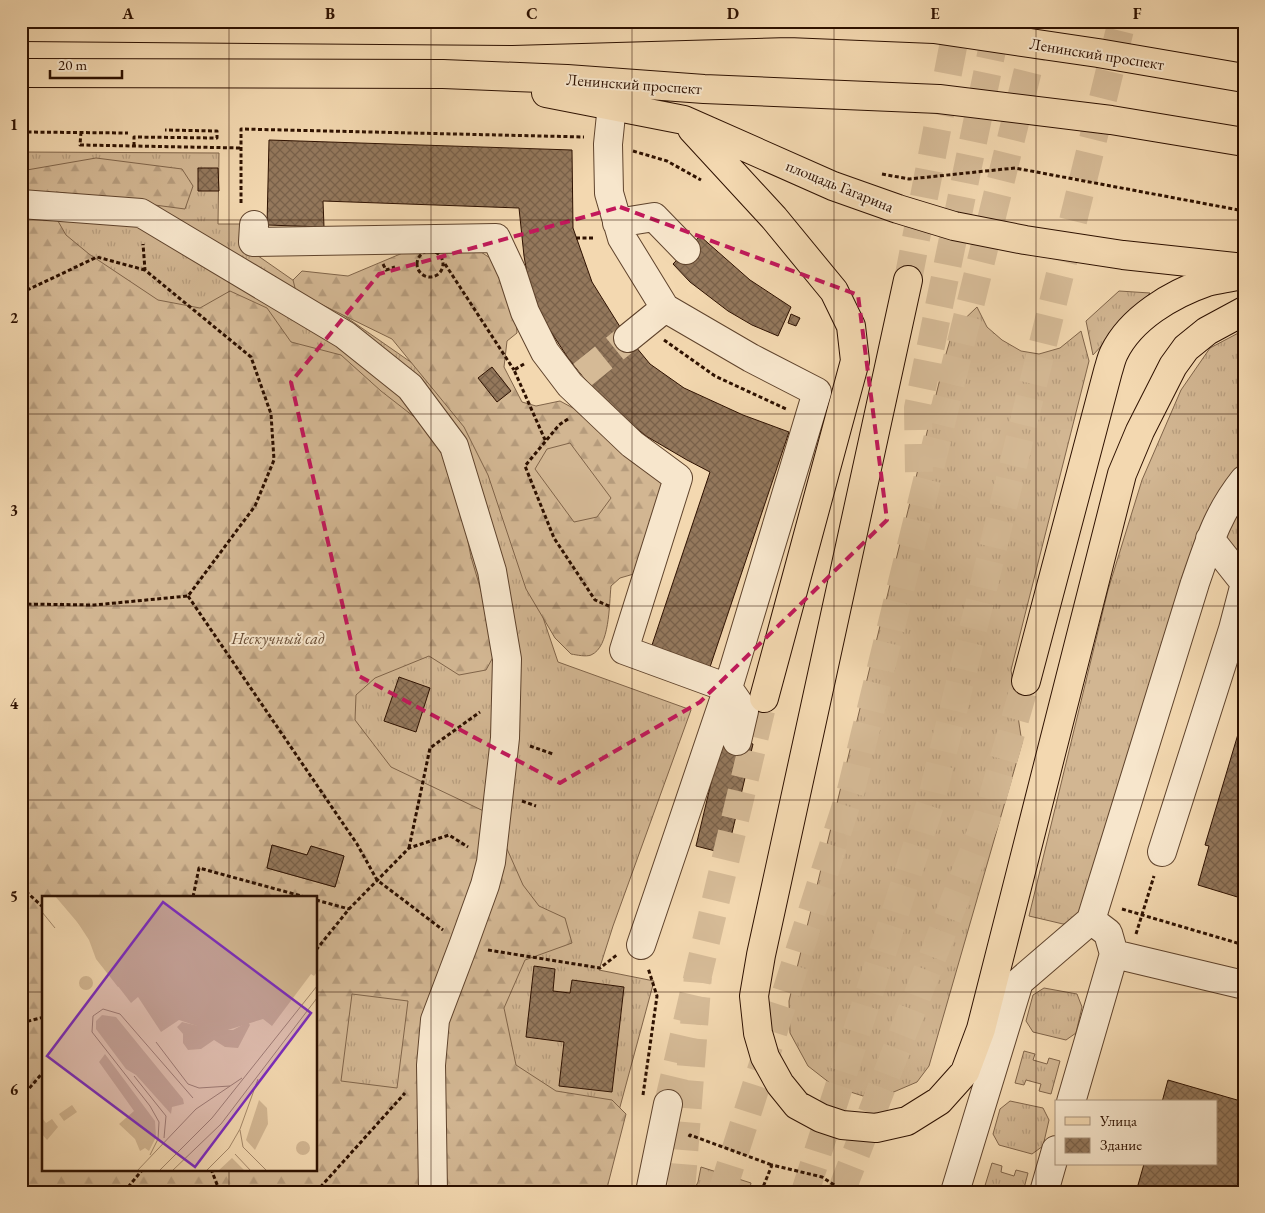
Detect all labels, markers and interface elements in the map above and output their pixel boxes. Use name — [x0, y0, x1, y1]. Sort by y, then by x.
text: A — [121, 3, 134, 24]
text: B — [325, 3, 335, 24]
text: C — [526, 3, 538, 24]
text: D — [727, 3, 739, 24]
text: E — [930, 3, 940, 24]
text: F — [1133, 3, 1142, 24]
street label: Ленинский проспект — [1028, 33, 1166, 75]
scale bar — [50, 48, 122, 80]
text: 20 m — [58, 55, 87, 74]
street label: Ленинский проспект — [566, 69, 703, 99]
text: 1 — [10, 114, 18, 135]
street label: площадь Гагарина — [783, 155, 898, 217]
text: 2 — [10, 307, 19, 328]
text: 3 — [10, 500, 18, 521]
park label: Нескучный сад — [231, 628, 325, 649]
text: 4 — [10, 693, 19, 714]
text: 5 — [10, 886, 18, 907]
inset map — [42, 896, 318, 1170]
text: 6 — [10, 1079, 19, 1100]
legend — [1055, 1100, 1218, 1166]
text: Улица — [1099, 1111, 1137, 1130]
text: Здание — [1100, 1135, 1142, 1154]

